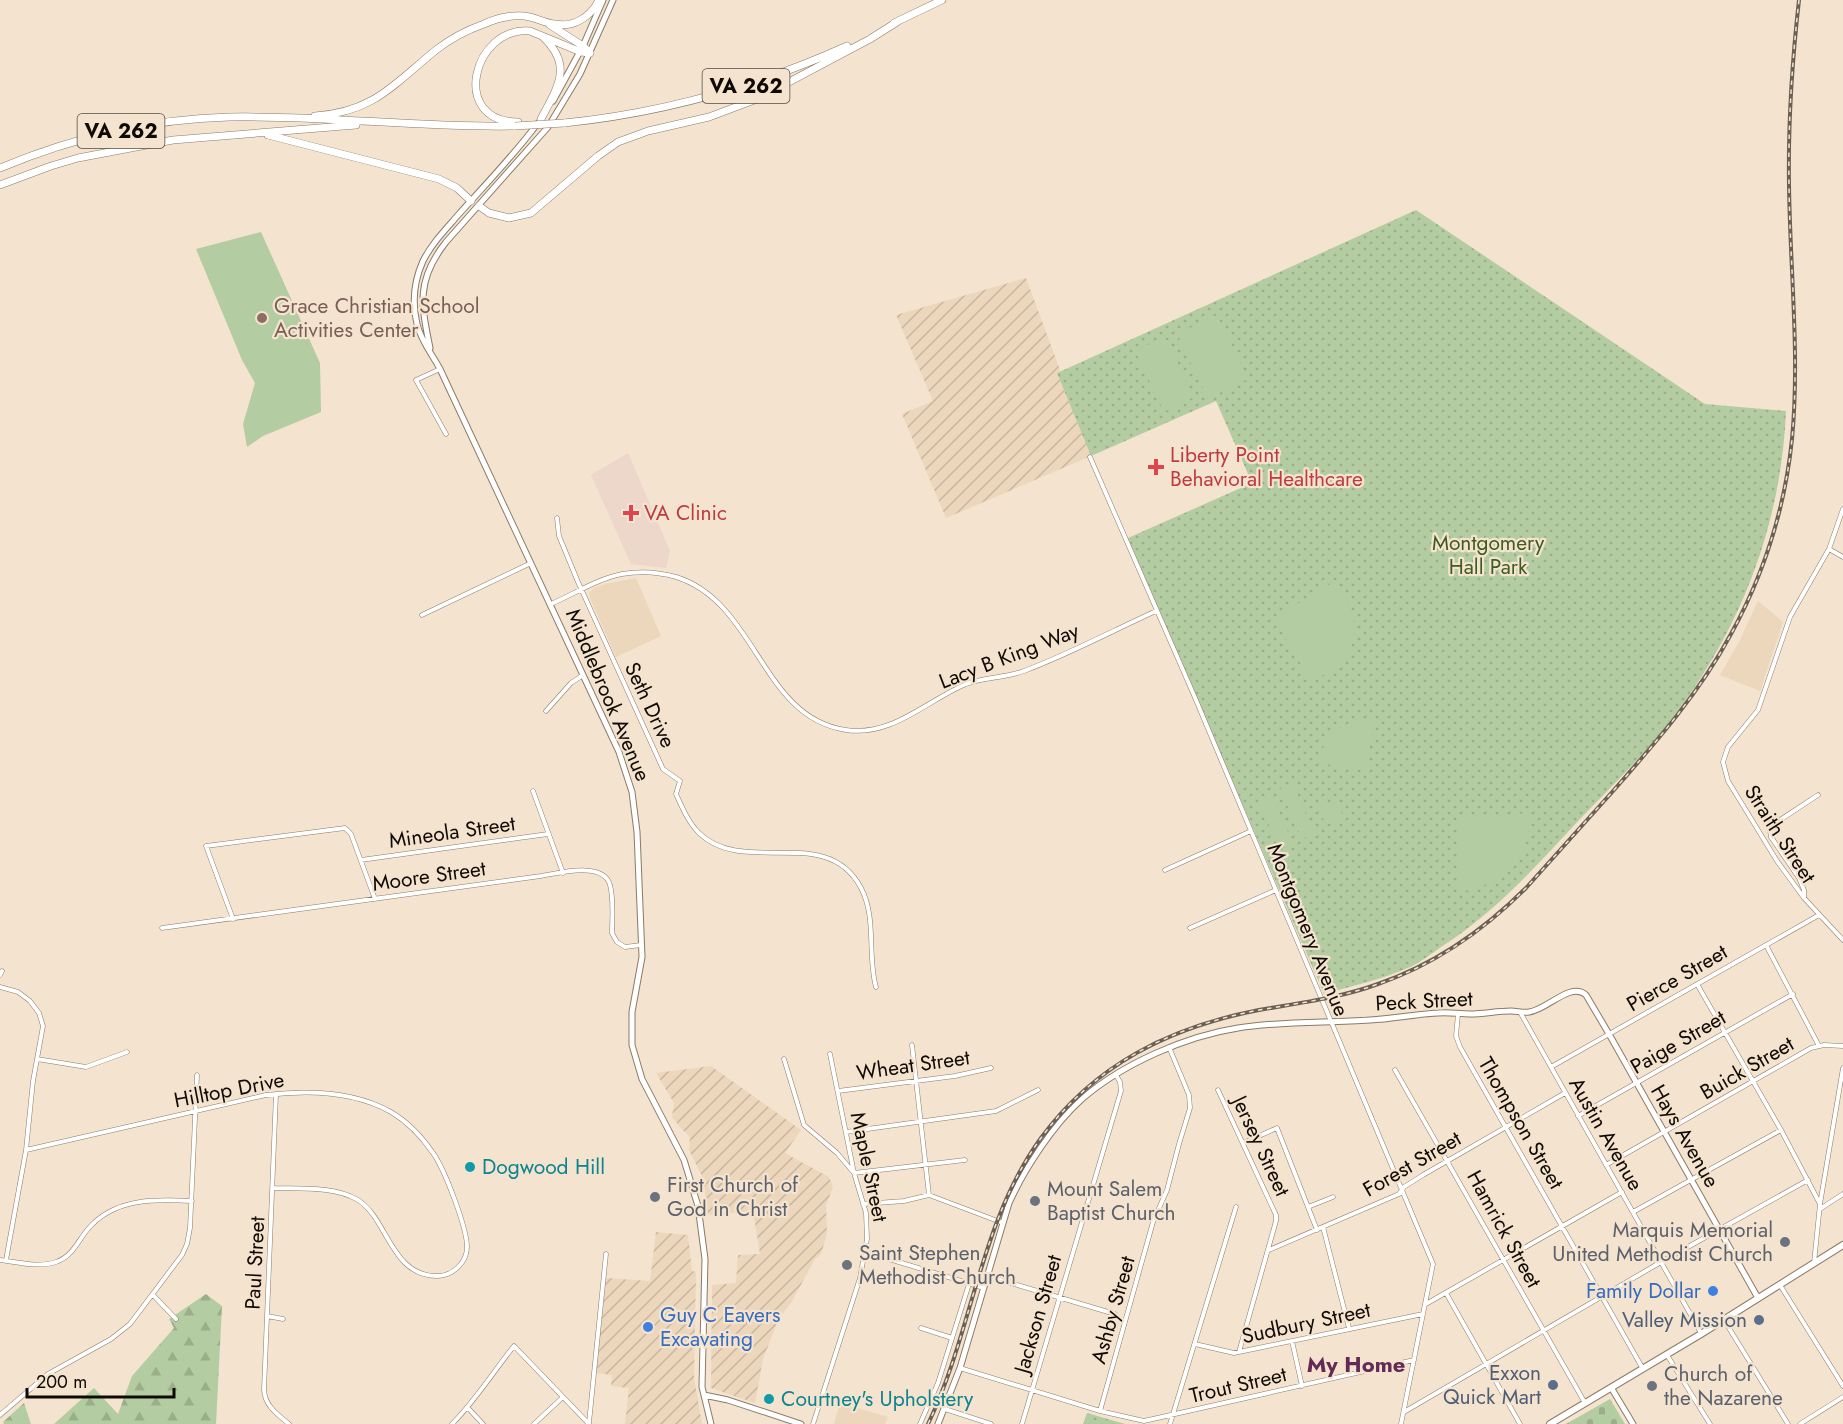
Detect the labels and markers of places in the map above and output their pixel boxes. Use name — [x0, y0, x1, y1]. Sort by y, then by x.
place label: Grace Christian School Activities Center — [274, 291, 480, 345]
marker: Grace Christian School Activities Center — [255, 311, 269, 325]
place label: Liberty Point Behavioral Healthcare — [1170, 440, 1363, 494]
marker: Liberty Point Behavioral Healthcare — [1147, 458, 1165, 476]
place label: VA Clinic — [644, 498, 727, 528]
marker: VA Clinic — [622, 504, 640, 522]
place label: Dogwood Hill — [482, 1152, 605, 1182]
marker: Dogwood Hill — [463, 1160, 477, 1174]
place label: First Church of God in Christ — [667, 1170, 799, 1224]
place label: Mount Salem Baptist Church — [1047, 1174, 1175, 1228]
marker: First Church of God in Christ — [648, 1190, 662, 1204]
marker: Mount Salem Baptist Church — [1028, 1194, 1042, 1208]
place label: Marquis Memorial United Methodist Church — [1552, 1215, 1773, 1269]
marker: Marquis Memorial United Methodist Church — [1778, 1235, 1792, 1249]
place label: Saint Stephen Methodist Church — [859, 1238, 1016, 1292]
marker: Saint Stephen Methodist Church — [840, 1258, 854, 1272]
place label: Family Dollar — [1586, 1276, 1702, 1306]
marker: Family Dollar — [1706, 1284, 1720, 1298]
place label: Guy C Eavers Excavating — [660, 1300, 780, 1354]
place label: Valley Mission — [1622, 1305, 1747, 1335]
marker: Valley Mission — [1752, 1313, 1766, 1327]
marker: Guy C Eavers Excavating — [641, 1320, 655, 1334]
place label: Exxon Quick Mart — [1443, 1358, 1541, 1412]
place label: Church of the Nazarene — [1664, 1359, 1783, 1413]
marker: Exxon Quick Mart — [1546, 1378, 1560, 1392]
marker: Church of the Nazarene — [1645, 1379, 1659, 1393]
place label: Courtney's Upholstery — [781, 1384, 974, 1414]
marker: Courtney's Upholstery — [762, 1392, 776, 1406]

